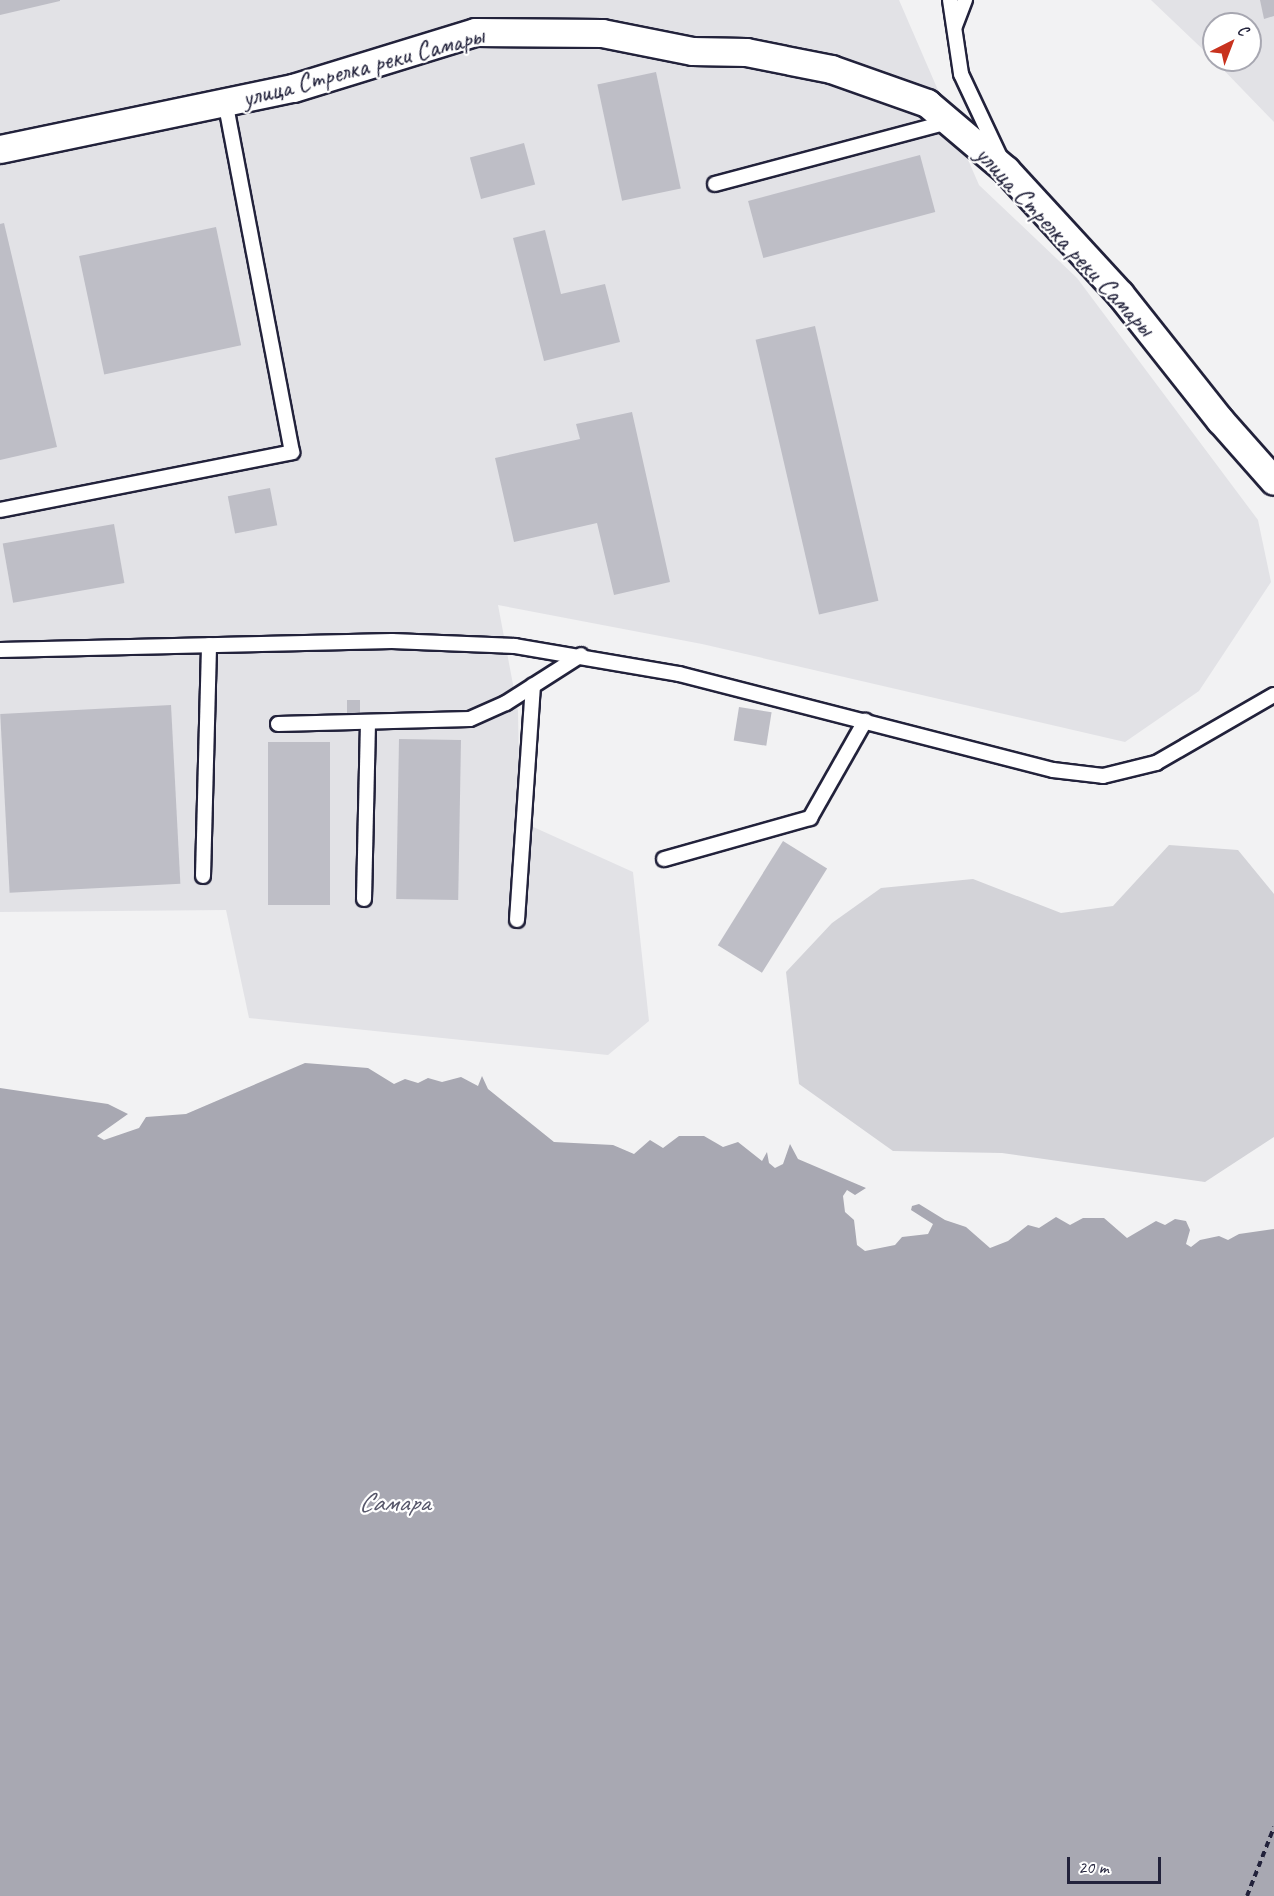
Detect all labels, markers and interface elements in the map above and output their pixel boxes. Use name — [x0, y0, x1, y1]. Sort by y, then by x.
north arrow — [1202, 12, 1262, 72]
street label: улица Стрелка реки Самары — [237, 19, 489, 115]
text: С — [1233, 20, 1252, 40]
street label: улица Стрелка реки Самары — [968, 138, 1162, 344]
water label: Самара — [358, 1487, 430, 1519]
scale bar — [1070, 1845, 1164, 1883]
text: 20 m — [1078, 1856, 1109, 1878]

